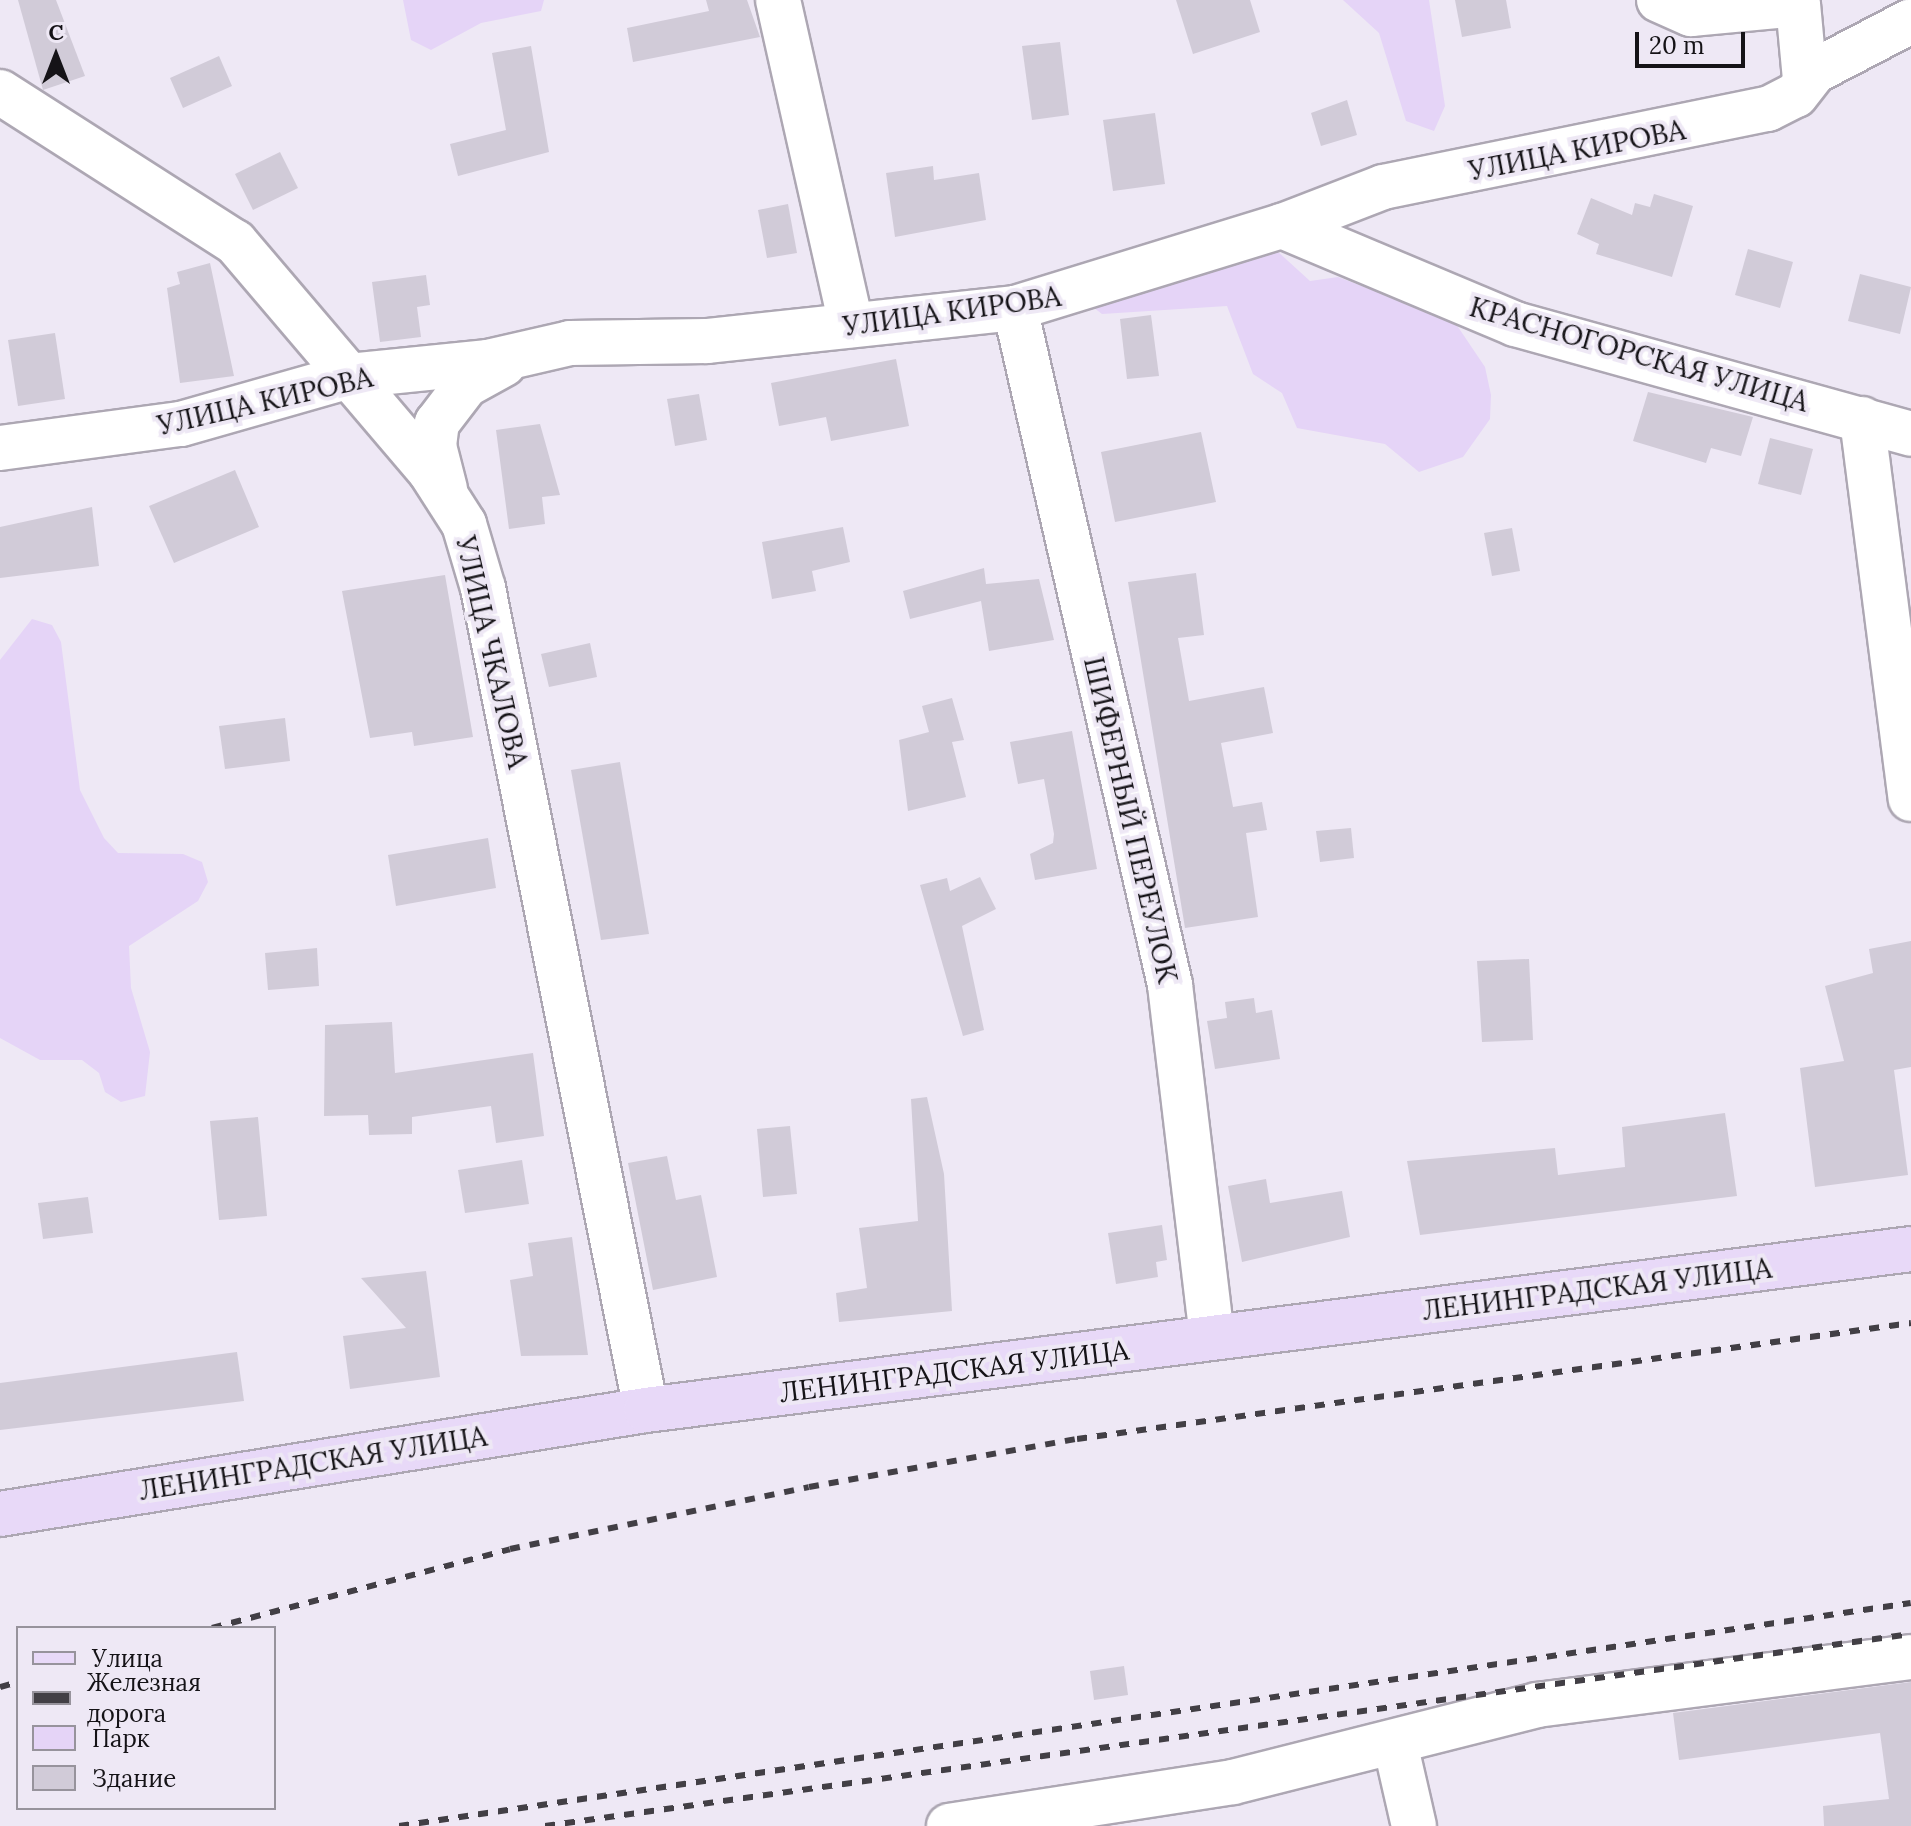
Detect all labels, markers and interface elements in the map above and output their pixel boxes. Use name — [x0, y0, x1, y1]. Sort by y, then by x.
north arrow — [16, 16, 96, 96]
scale bar — [1639, 16, 1749, 66]
text: С — [48, 18, 64, 46]
text: 20 m — [1649, 30, 1705, 61]
street label: УЛИЦА КИРОВА — [1466, 113, 1688, 187]
street label: УЛИЦА КИРОВА — [841, 279, 1063, 343]
street label: КРАСНОГОРСКАЯ УЛИЦА — [1466, 290, 1812, 418]
street label: УЛИЦА КИРОВА — [154, 360, 376, 442]
street label: УЛИЦА ЧКАЛОВА — [449, 533, 535, 771]
street label: ШИФЕРНЫЙ ПЕРЕУЛОК — [1077, 653, 1185, 987]
street label: ЛЕНИНГРАДСКАЯ УЛИЦА — [1420, 1251, 1774, 1327]
street label: ЛЕНИНГРАДСКАЯ УЛИЦА — [777, 1333, 1131, 1409]
street label: ЛЕНИНГРАДСКАЯ УЛИЦА — [137, 1419, 489, 1507]
legend — [16, 1626, 276, 1810]
text: Улица — [92, 1643, 163, 1674]
text: Железная дорога — [87, 1667, 201, 1729]
text: Парк — [92, 1723, 150, 1754]
text: Здание — [92, 1763, 176, 1794]

